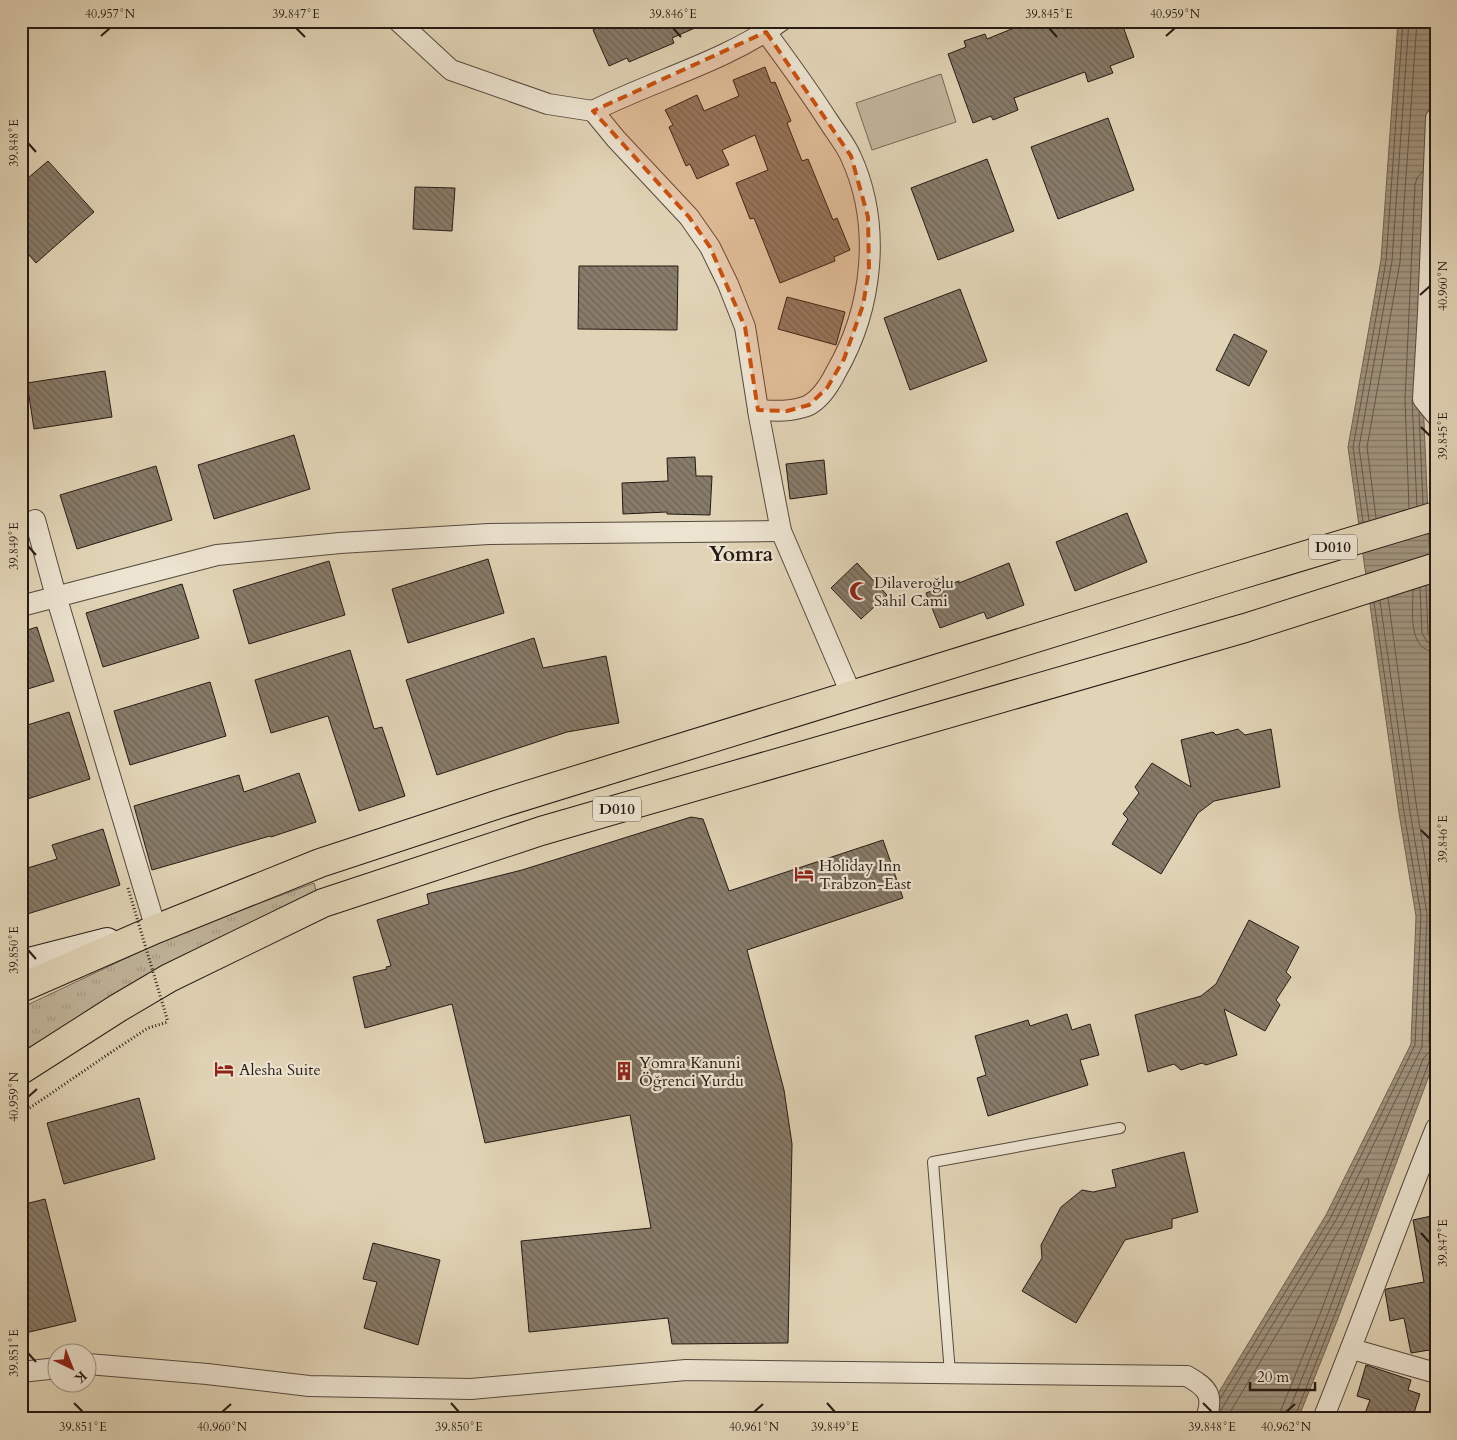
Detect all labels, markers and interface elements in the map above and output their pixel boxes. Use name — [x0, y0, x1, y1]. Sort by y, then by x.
text: 40.957°N — [85, 6, 136, 22]
text: 39.847°E — [272, 6, 320, 22]
text: 39.846°E — [649, 6, 697, 22]
text: 39.845°E — [1025, 6, 1073, 22]
text: 40.959°N — [1150, 6, 1201, 22]
text: 39.848°E — [6, 119, 22, 167]
text: 40.960°N — [1435, 260, 1451, 311]
text: 39.845°E — [1435, 412, 1451, 460]
text: 39.849°E — [6, 522, 22, 570]
road number: D010 — [1309, 534, 1357, 560]
district label: Yomra — [709, 540, 774, 569]
place label: Dilaveroğlu Sahil Cami — [874, 572, 954, 612]
mosque icon: Dilaveroğlu Sahil Cami — [848, 580, 870, 602]
road number: D010 — [593, 796, 641, 822]
text: 39.846°E — [1435, 815, 1451, 863]
place label: Holiday Inn Trabzon-East — [819, 855, 911, 895]
hotel icon: Holiday Inn Trabzon-East — [793, 863, 815, 885]
text: 39.850°E — [6, 926, 22, 974]
place label: Yomra Kanuni Öğrenci Yurdu — [639, 1052, 744, 1092]
hotel icon: Alesha Suite — [213, 1058, 235, 1080]
place label: Alesha Suite — [239, 1059, 321, 1081]
building icon: Yomra Kanuni Öğrenci Yurdu — [613, 1060, 635, 1082]
text: 40.959°N — [6, 1071, 22, 1122]
text: 39.847°E — [1435, 1219, 1451, 1267]
text: 39.851°E — [6, 1329, 22, 1377]
north arrow — [48, 1342, 98, 1392]
scale bar — [1250, 1360, 1314, 1392]
text: K — [69, 1366, 91, 1388]
text: 20 m — [1257, 1367, 1289, 1387]
text: 39.851°E — [59, 1419, 107, 1435]
text: 40.960°N — [197, 1419, 248, 1435]
text: 39.850°E — [435, 1419, 483, 1435]
text: 40.961°N — [729, 1419, 780, 1435]
text: 39.849°E — [811, 1419, 859, 1435]
text: 39.848°E — [1188, 1419, 1236, 1435]
text: 40.962°N — [1261, 1419, 1312, 1435]

